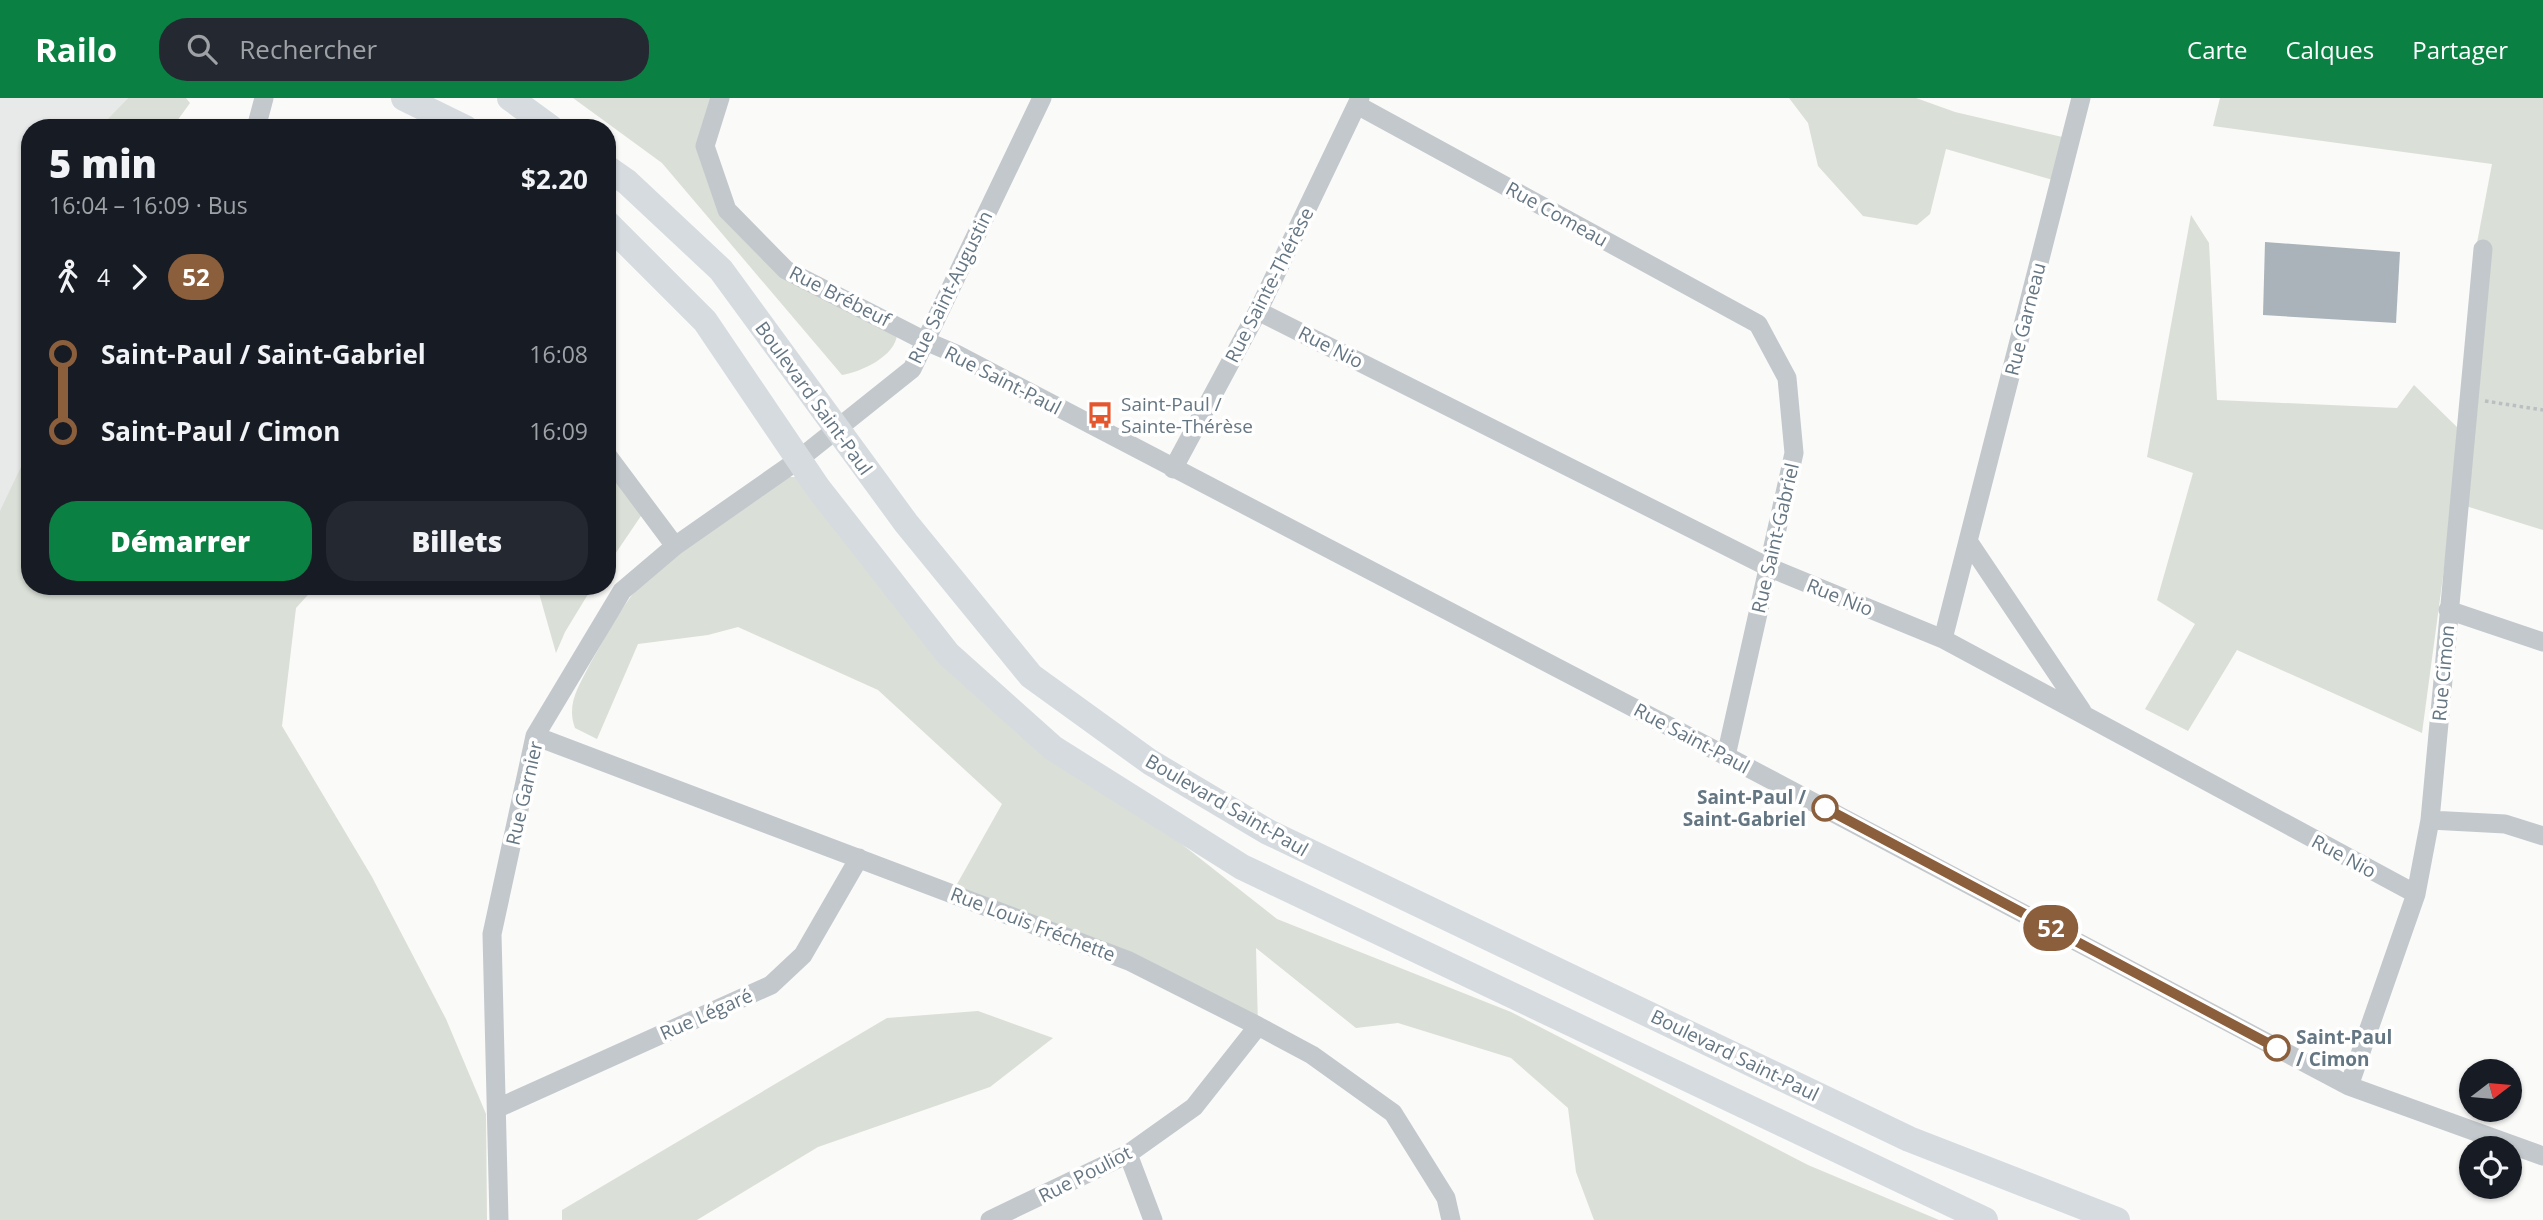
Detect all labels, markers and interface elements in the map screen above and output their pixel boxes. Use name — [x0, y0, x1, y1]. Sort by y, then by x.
search box — [159, 18, 649, 81]
text: Railo — [35, 27, 117, 72]
icon: search — [183, 30, 221, 68]
text: Rechercher — [239, 31, 377, 67]
text: Carte — [2187, 33, 2247, 66]
text: Calques — [2285, 33, 2374, 66]
text: Partager — [2412, 33, 2508, 66]
text: 5 min — [49, 137, 157, 189]
text: $2.20 — [521, 161, 588, 197]
street label: Rue Comeau — [1501, 175, 1613, 253]
text: 16:04 – 16:09 · Bus — [49, 189, 248, 221]
street label: Rue Sainte-Thérèse — [1219, 203, 1319, 367]
street label: Rue Saint-Augustin — [902, 206, 998, 368]
icon: walk — [49, 258, 87, 296]
icon: forward — [120, 258, 158, 296]
street label: Rue Brébeuf — [785, 259, 896, 333]
text: 52 — [182, 260, 210, 293]
street label: Rue Garneau — [1998, 260, 2052, 378]
text: 4 — [97, 261, 110, 293]
street label: Boulevard Saint-Paul — [749, 316, 879, 480]
street label: Rue Nio — [1294, 320, 1368, 374]
text: Saint-Paul / Saint-Gabriel — [101, 336, 426, 372]
text: 16:08 — [529, 338, 588, 370]
street label: Rue Saint-Paul — [940, 339, 1066, 421]
place label: Saint-Paul / Sainte-Thérèse — [1121, 391, 1253, 439]
bus stop icon: Saint-Paul / Sainte-Thérèse — [1085, 400, 1115, 430]
text: Saint-Paul / Cimon — [101, 413, 340, 449]
text: 16:09 — [529, 415, 588, 447]
street label: Rue Saint-Gabriel — [1745, 460, 1805, 616]
button: Démarrer — [49, 501, 312, 581]
button: Billets — [326, 501, 588, 581]
street label: Rue Nio — [1803, 572, 1877, 622]
street label: Rue Cimon — [2426, 624, 2460, 722]
street label: Rue Saint-Paul — [1630, 697, 1754, 779]
street label: Rue Garnier — [499, 738, 549, 848]
street label: Boulevard Saint-Paul — [1141, 748, 1313, 862]
place label: Saint-Paul / Saint-Gabriel — [1683, 784, 1806, 832]
marker: Saint-Paul / Saint-Gabriel — [1812, 795, 1838, 821]
street label: Rue Nio — [2307, 828, 2381, 884]
street label: Rue Louis Fréchette — [947, 881, 1119, 967]
line badge: 52 — [2020, 905, 2082, 951]
text: 52 — [2037, 911, 2065, 944]
street label: Rue Légaré — [656, 982, 756, 1046]
street label: Boulevard Saint-Paul — [1647, 1003, 1823, 1107]
place label: Saint-Paul / Cimon — [2296, 1024, 2392, 1072]
marker: Saint-Paul / Cimon — [2264, 1035, 2290, 1061]
north arrow — [2459, 1059, 2522, 1122]
map controls — [2459, 1059, 2522, 1199]
button: locate — [2459, 1136, 2522, 1199]
street label: Rue Pouliot — [1034, 1139, 1136, 1209]

